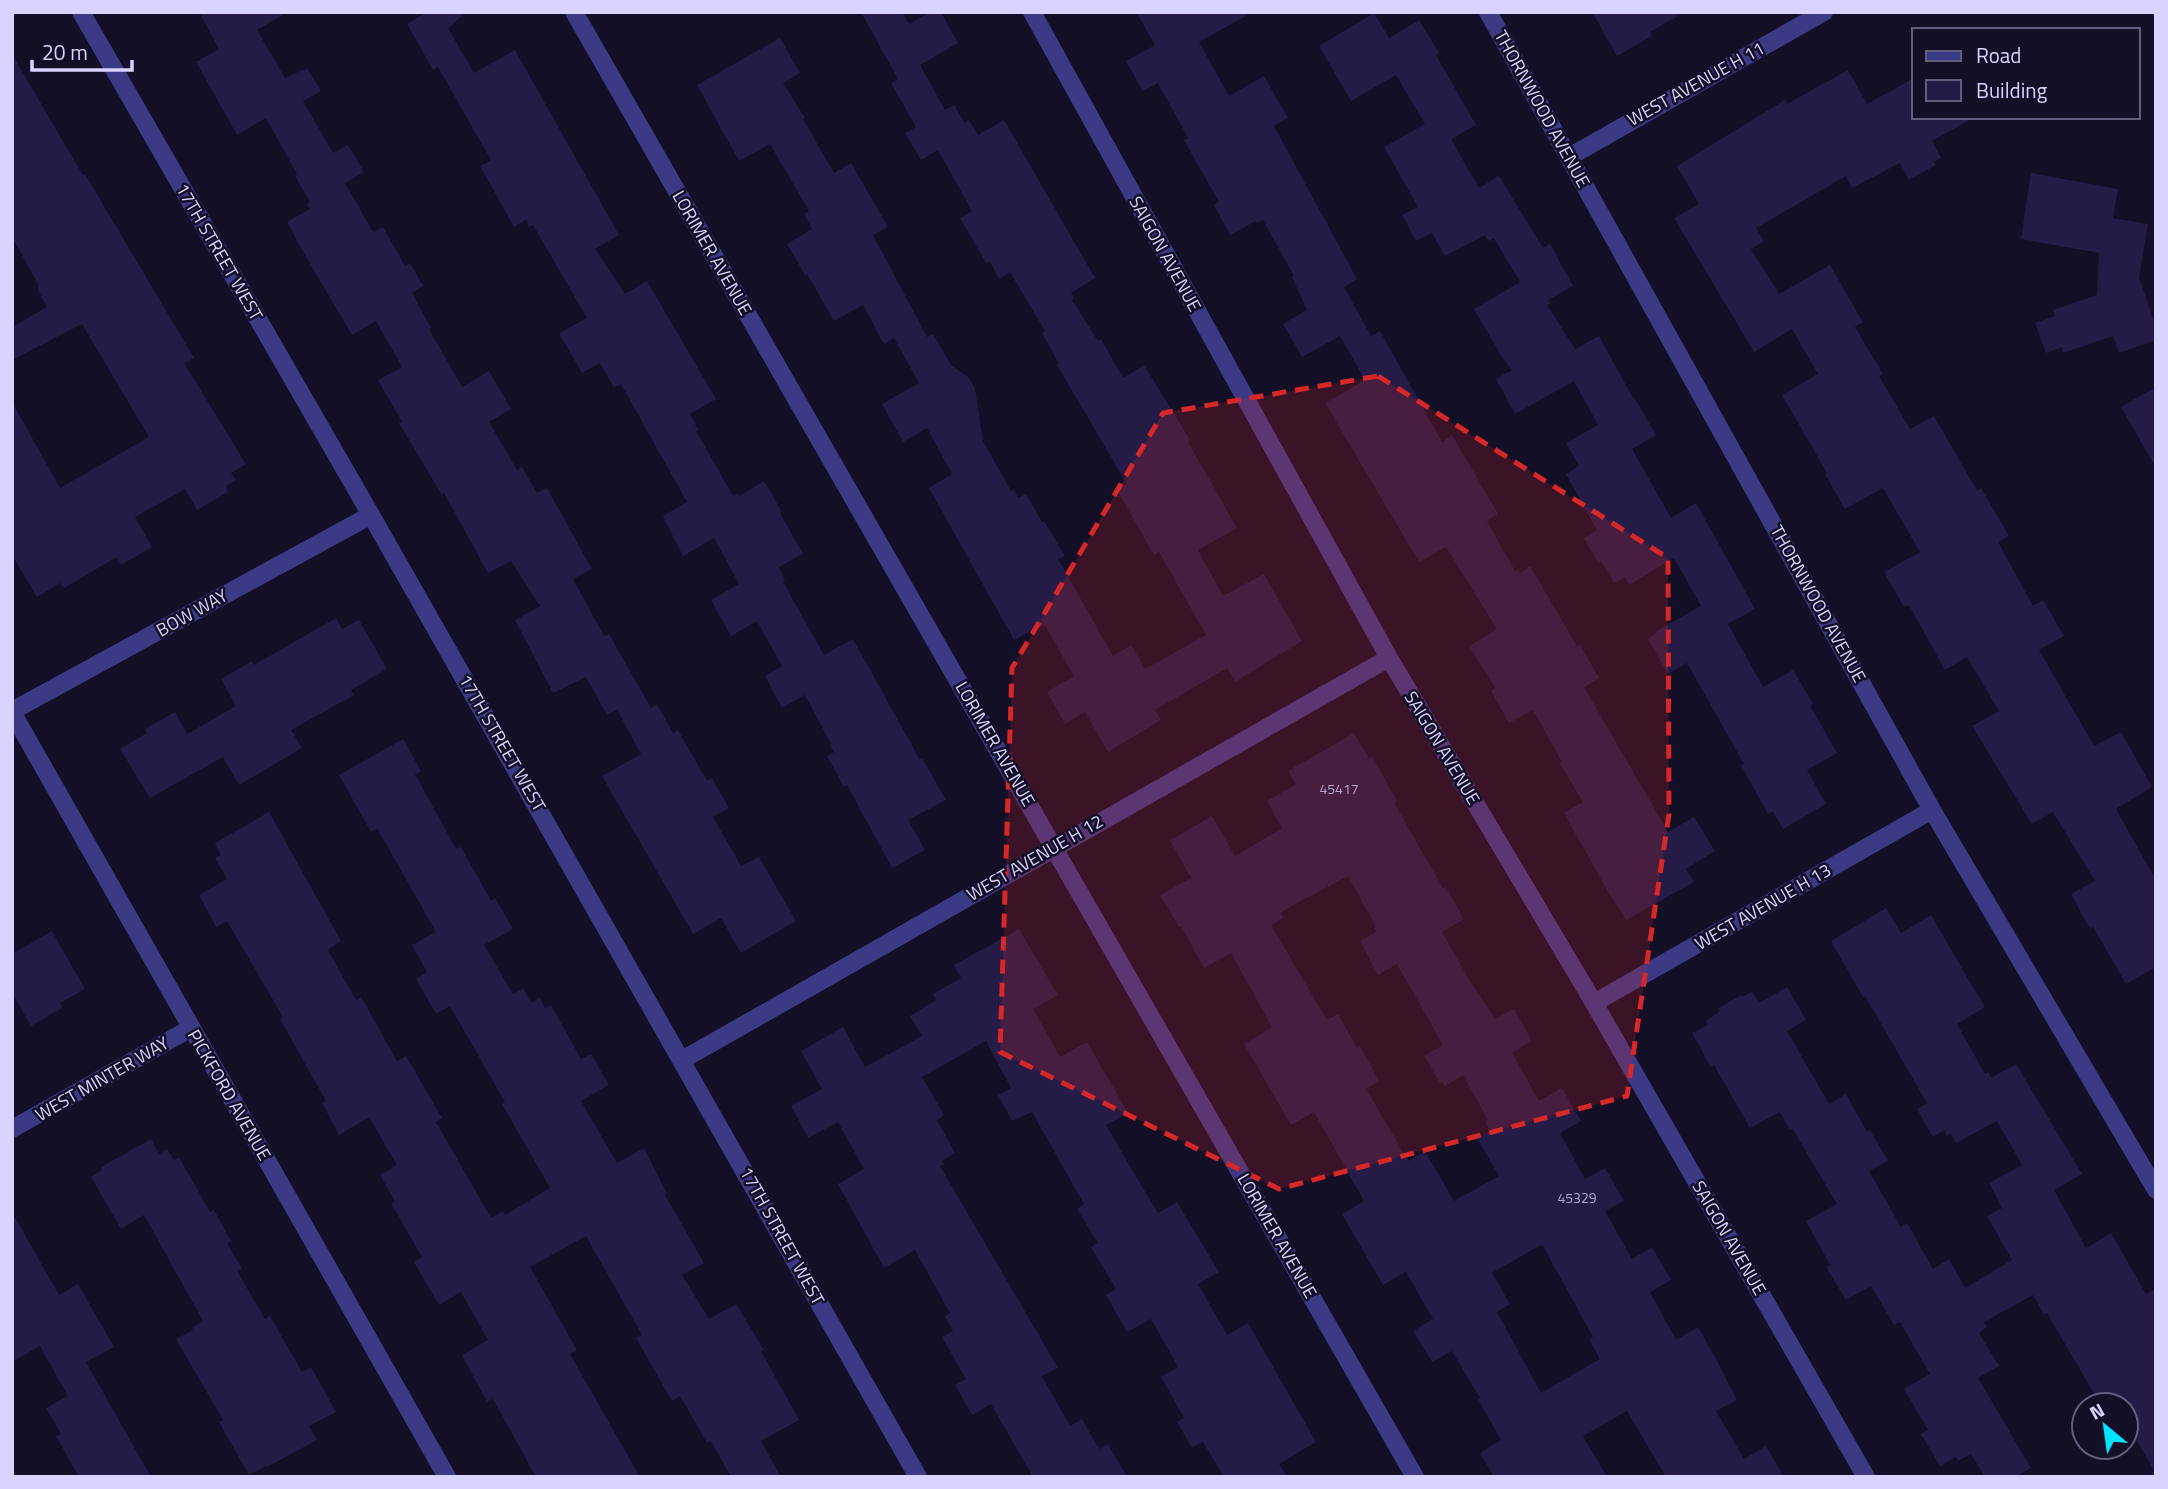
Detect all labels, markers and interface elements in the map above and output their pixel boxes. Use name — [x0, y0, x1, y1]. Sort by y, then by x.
street label: THORNWOOD AVENUE — [1488, 25, 1597, 192]
scale bar — [32, 28, 131, 72]
legend — [1912, 28, 2140, 119]
street label: WEST AVENUE H 11 — [1622, 35, 1769, 133]
text: 20 m — [42, 36, 88, 68]
text: Road — [1976, 39, 2021, 71]
text: Building — [1976, 74, 2048, 106]
street label: 17TH STREET WEST — [169, 178, 270, 326]
street label: LORIMER AVENUE — [666, 185, 759, 320]
street label: SAIGON AVENUE — [1123, 191, 1208, 316]
street label: THORNWOOD AVENUE — [1764, 520, 1873, 687]
street label: BOW WAY — [151, 582, 233, 643]
street label: 17TH STREET WEST — [452, 669, 553, 817]
street label: LORIMER AVENUE — [949, 676, 1042, 811]
street label: SAIGON AVENUE — [1398, 686, 1487, 810]
house number: 45417 — [1319, 778, 1359, 799]
street label: WEST AVENUE H 12 — [961, 807, 1108, 908]
street label: WEST AVENUE H 13 — [1689, 856, 1836, 957]
street label: PICKFORD AVENUE — [181, 1024, 278, 1165]
street label: WEST MINTER WAY — [30, 1029, 174, 1128]
street label: 17TH STREET WEST — [733, 1162, 832, 1310]
street label: LORIMER AVENUE — [1231, 1168, 1324, 1303]
street label: SAIGON AVENUE — [1686, 1175, 1773, 1300]
house number: 45329 — [1557, 1187, 1597, 1208]
north arrow — [2070, 1391, 2140, 1461]
text: N — [2084, 1395, 2109, 1427]

